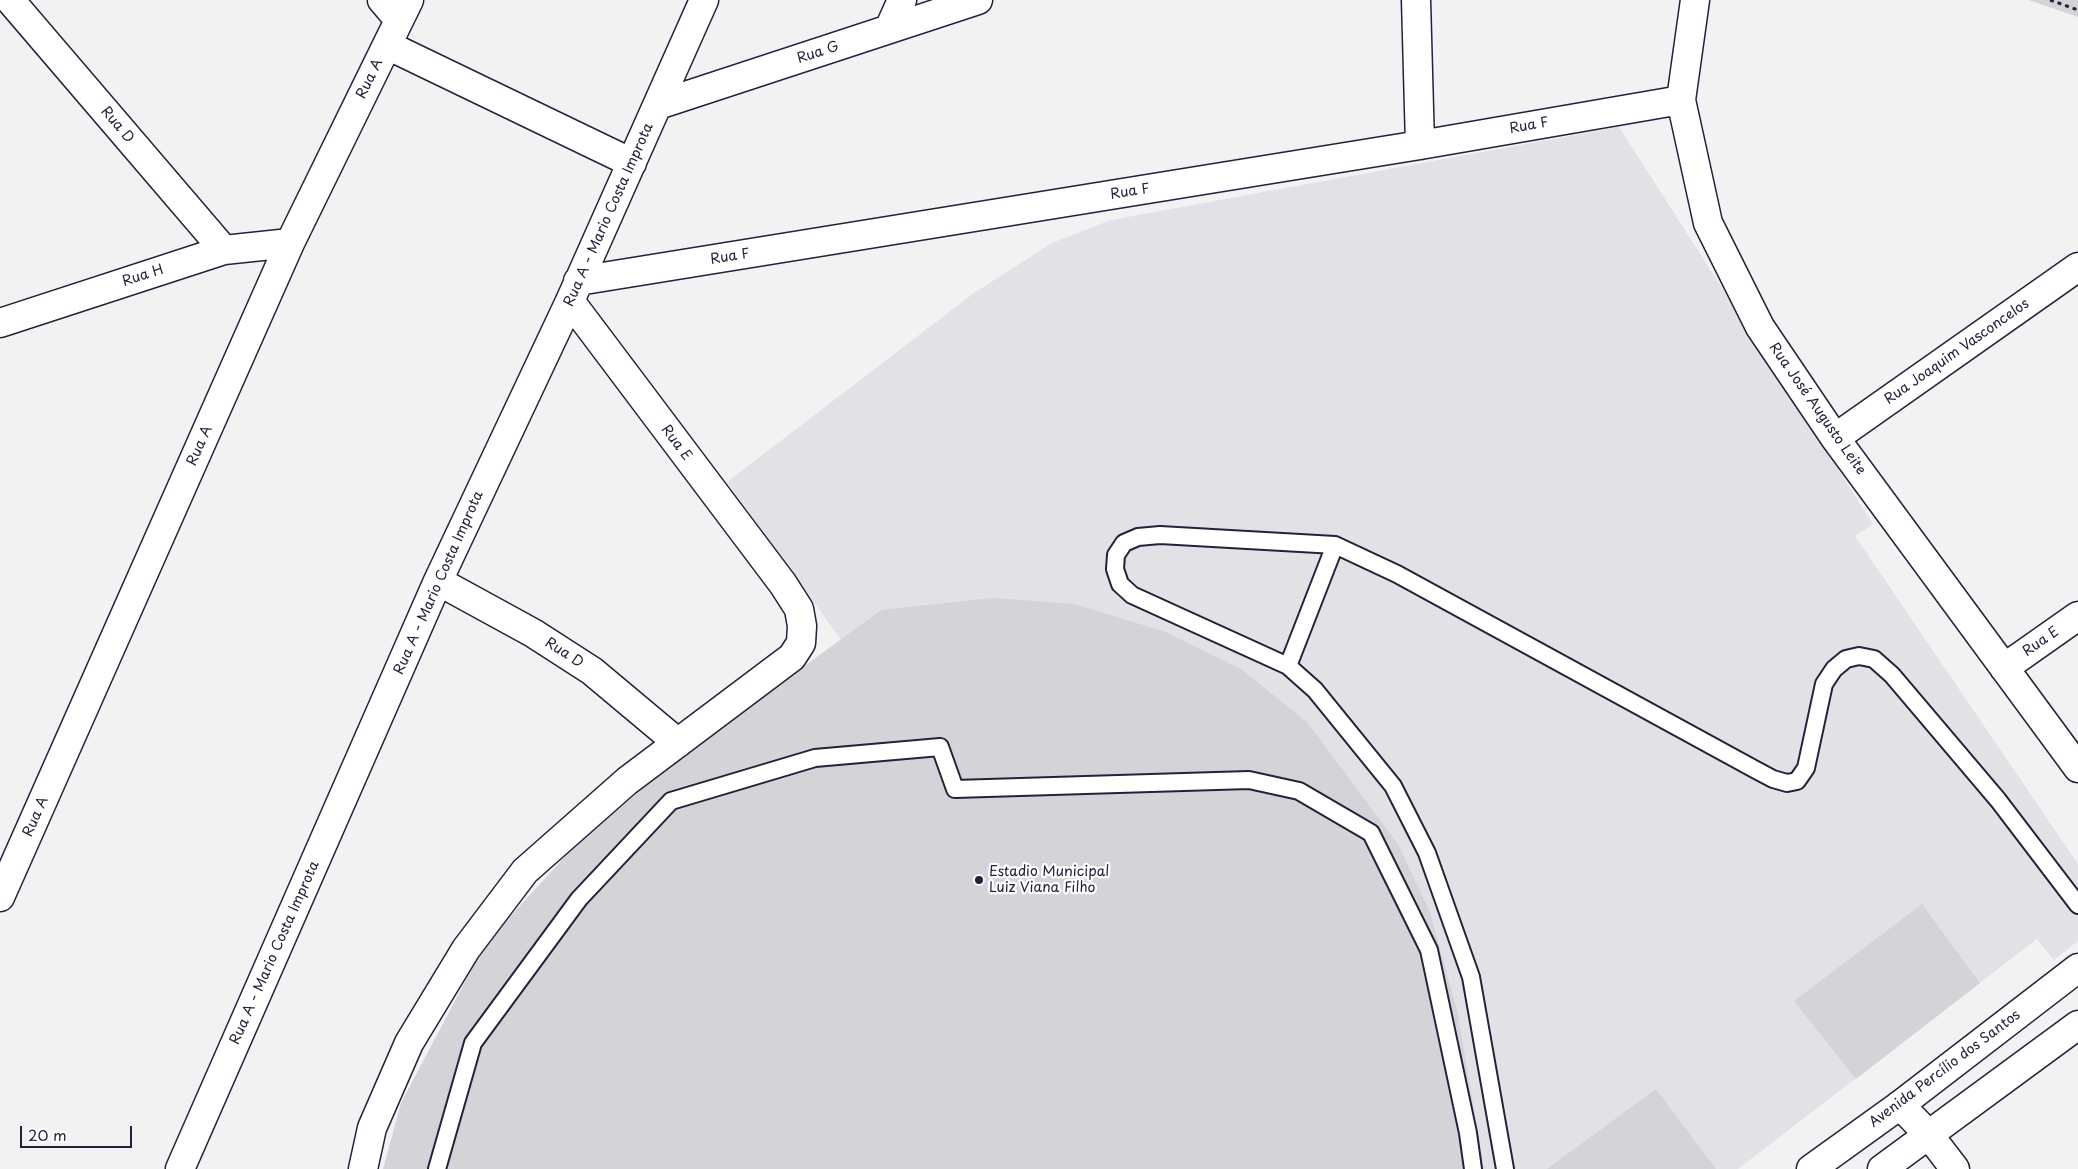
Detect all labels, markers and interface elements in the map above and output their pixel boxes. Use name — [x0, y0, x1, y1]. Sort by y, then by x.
street label: Rua G — [795, 38, 841, 68]
street label: Rua A — [353, 56, 387, 102]
street label: Rua D — [97, 103, 137, 147]
street label: Rua F — [1508, 114, 1550, 138]
street label: Rua A - Mario Costa Improta — [561, 121, 657, 309]
street label: Rua F — [1109, 181, 1151, 203]
street label: Rua F — [709, 246, 751, 268]
street label: Rua H — [120, 261, 166, 291]
street label: Rua Joaquim Vasconcelos — [1881, 296, 2033, 408]
street label: Rua José Augusto Leite — [1765, 340, 1869, 478]
street label: Rua E — [657, 422, 695, 464]
street label: Rua A — [184, 423, 216, 469]
street label: Rua A - Mario Costa Improta — [391, 489, 487, 677]
street label: Rua E — [2020, 624, 2062, 660]
street label: Rua D — [542, 635, 586, 671]
street label: Rua A — [20, 794, 52, 840]
street label: Rua A - Mario Costa Improta — [227, 859, 323, 1047]
place label: Estadio Municipal Luiz Viana Filho — [989, 864, 1109, 896]
marker: Estadio Municipal Luiz Viana Filho — [973, 874, 985, 886]
street label: Avenida Percílio dos Santos — [1866, 1007, 2024, 1131]
scale bar — [22, 1116, 135, 1148]
text: 20 m — [28, 1123, 67, 1146]

